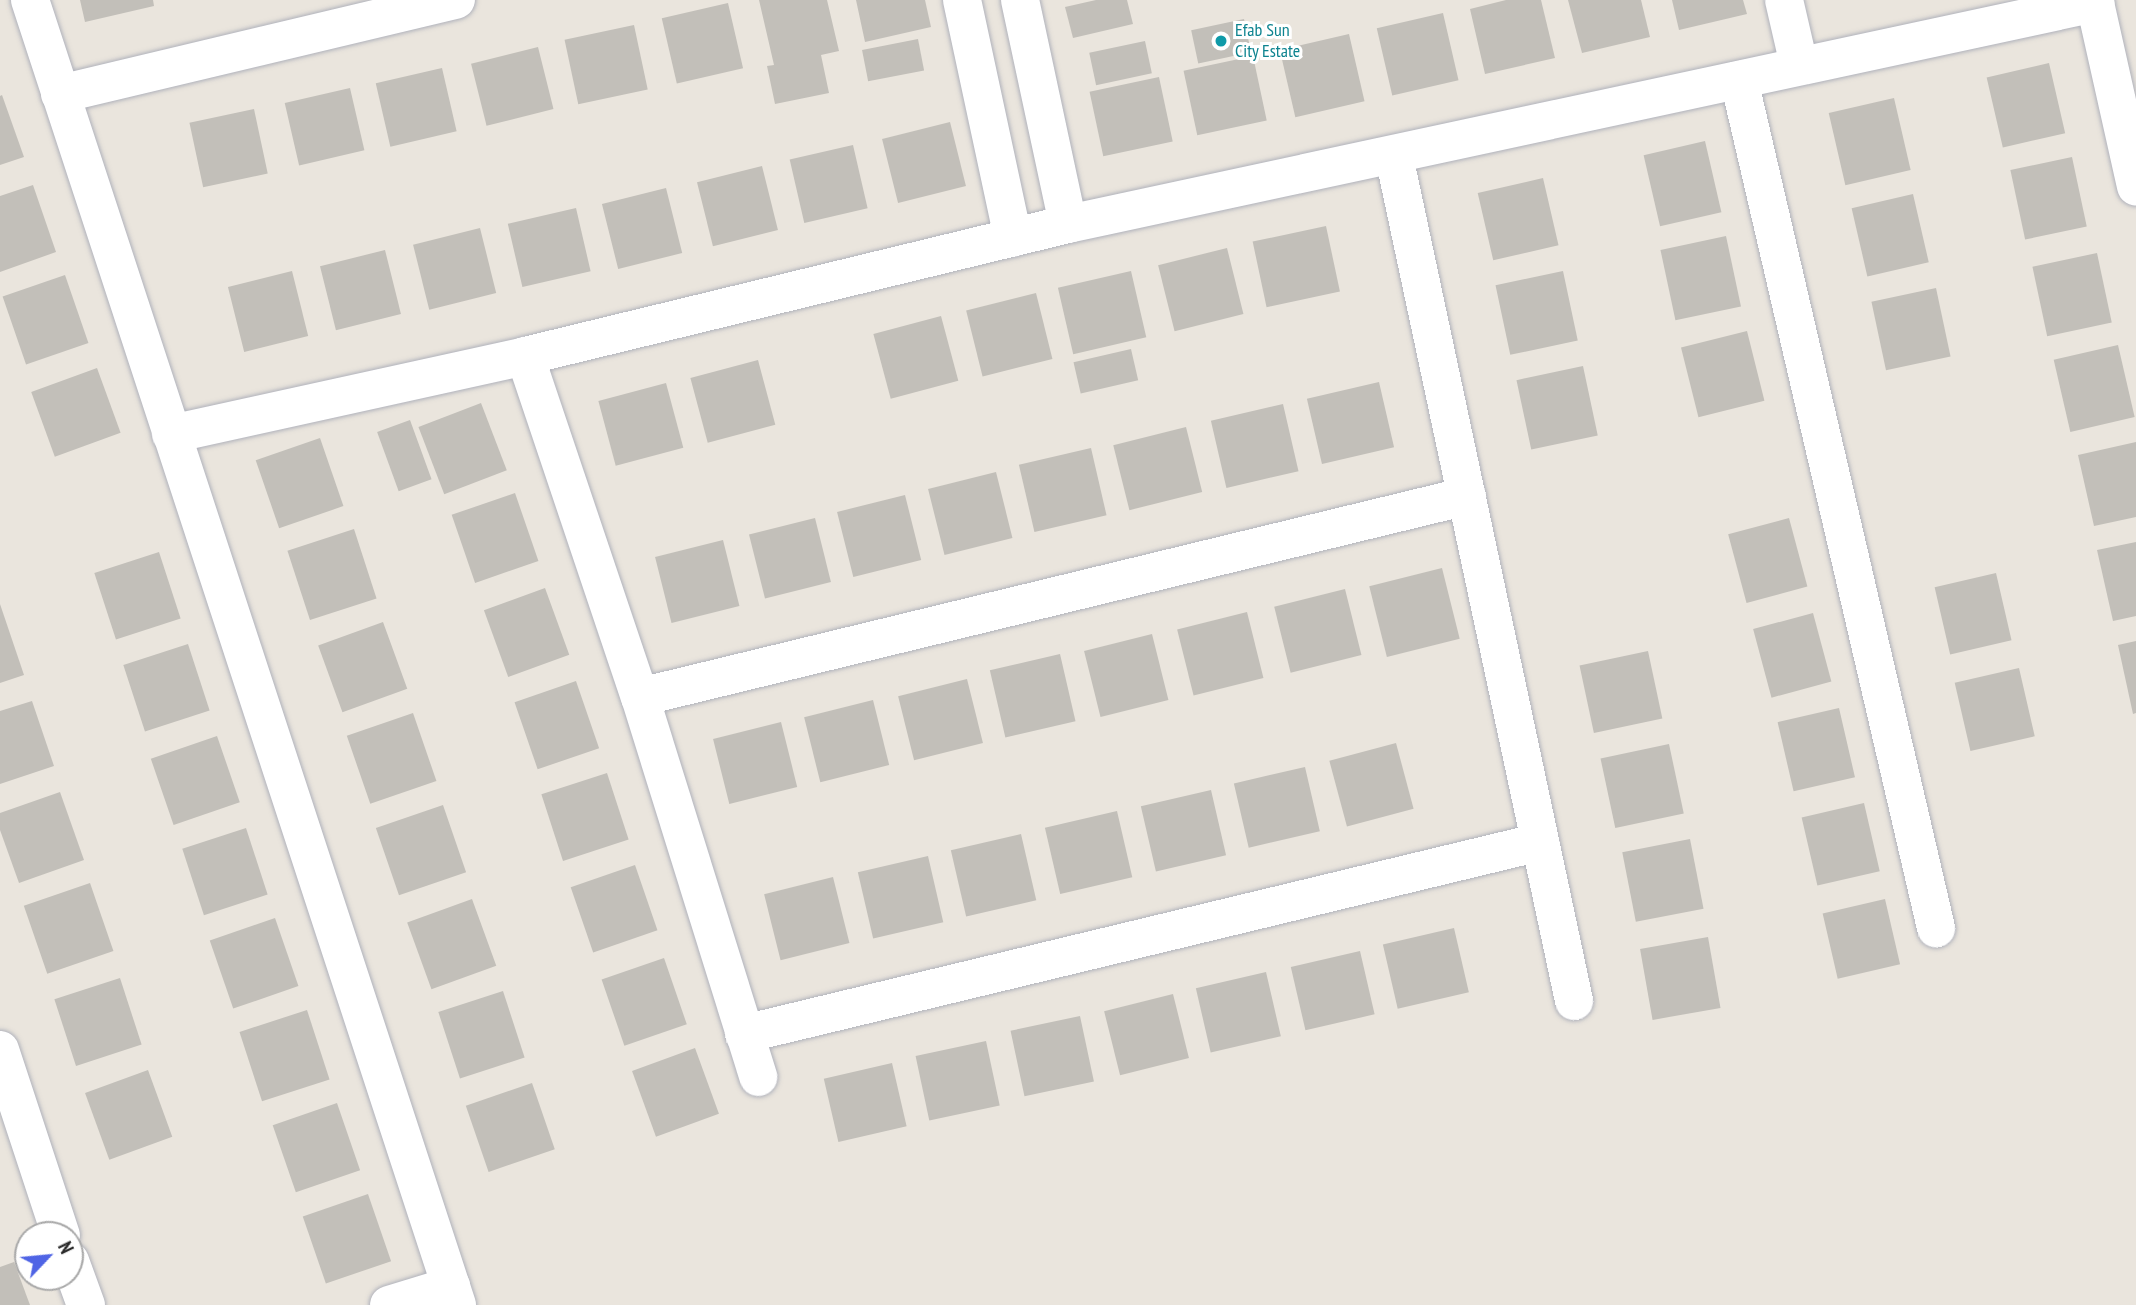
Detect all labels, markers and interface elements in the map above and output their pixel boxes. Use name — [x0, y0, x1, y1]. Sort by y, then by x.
place label: Efab Sun City Estate — [1235, 20, 1301, 62]
marker: Efab Sun City Estate — [1213, 33, 1229, 49]
north arrow — [14, 1221, 84, 1291]
text: N — [53, 1238, 79, 1258]

